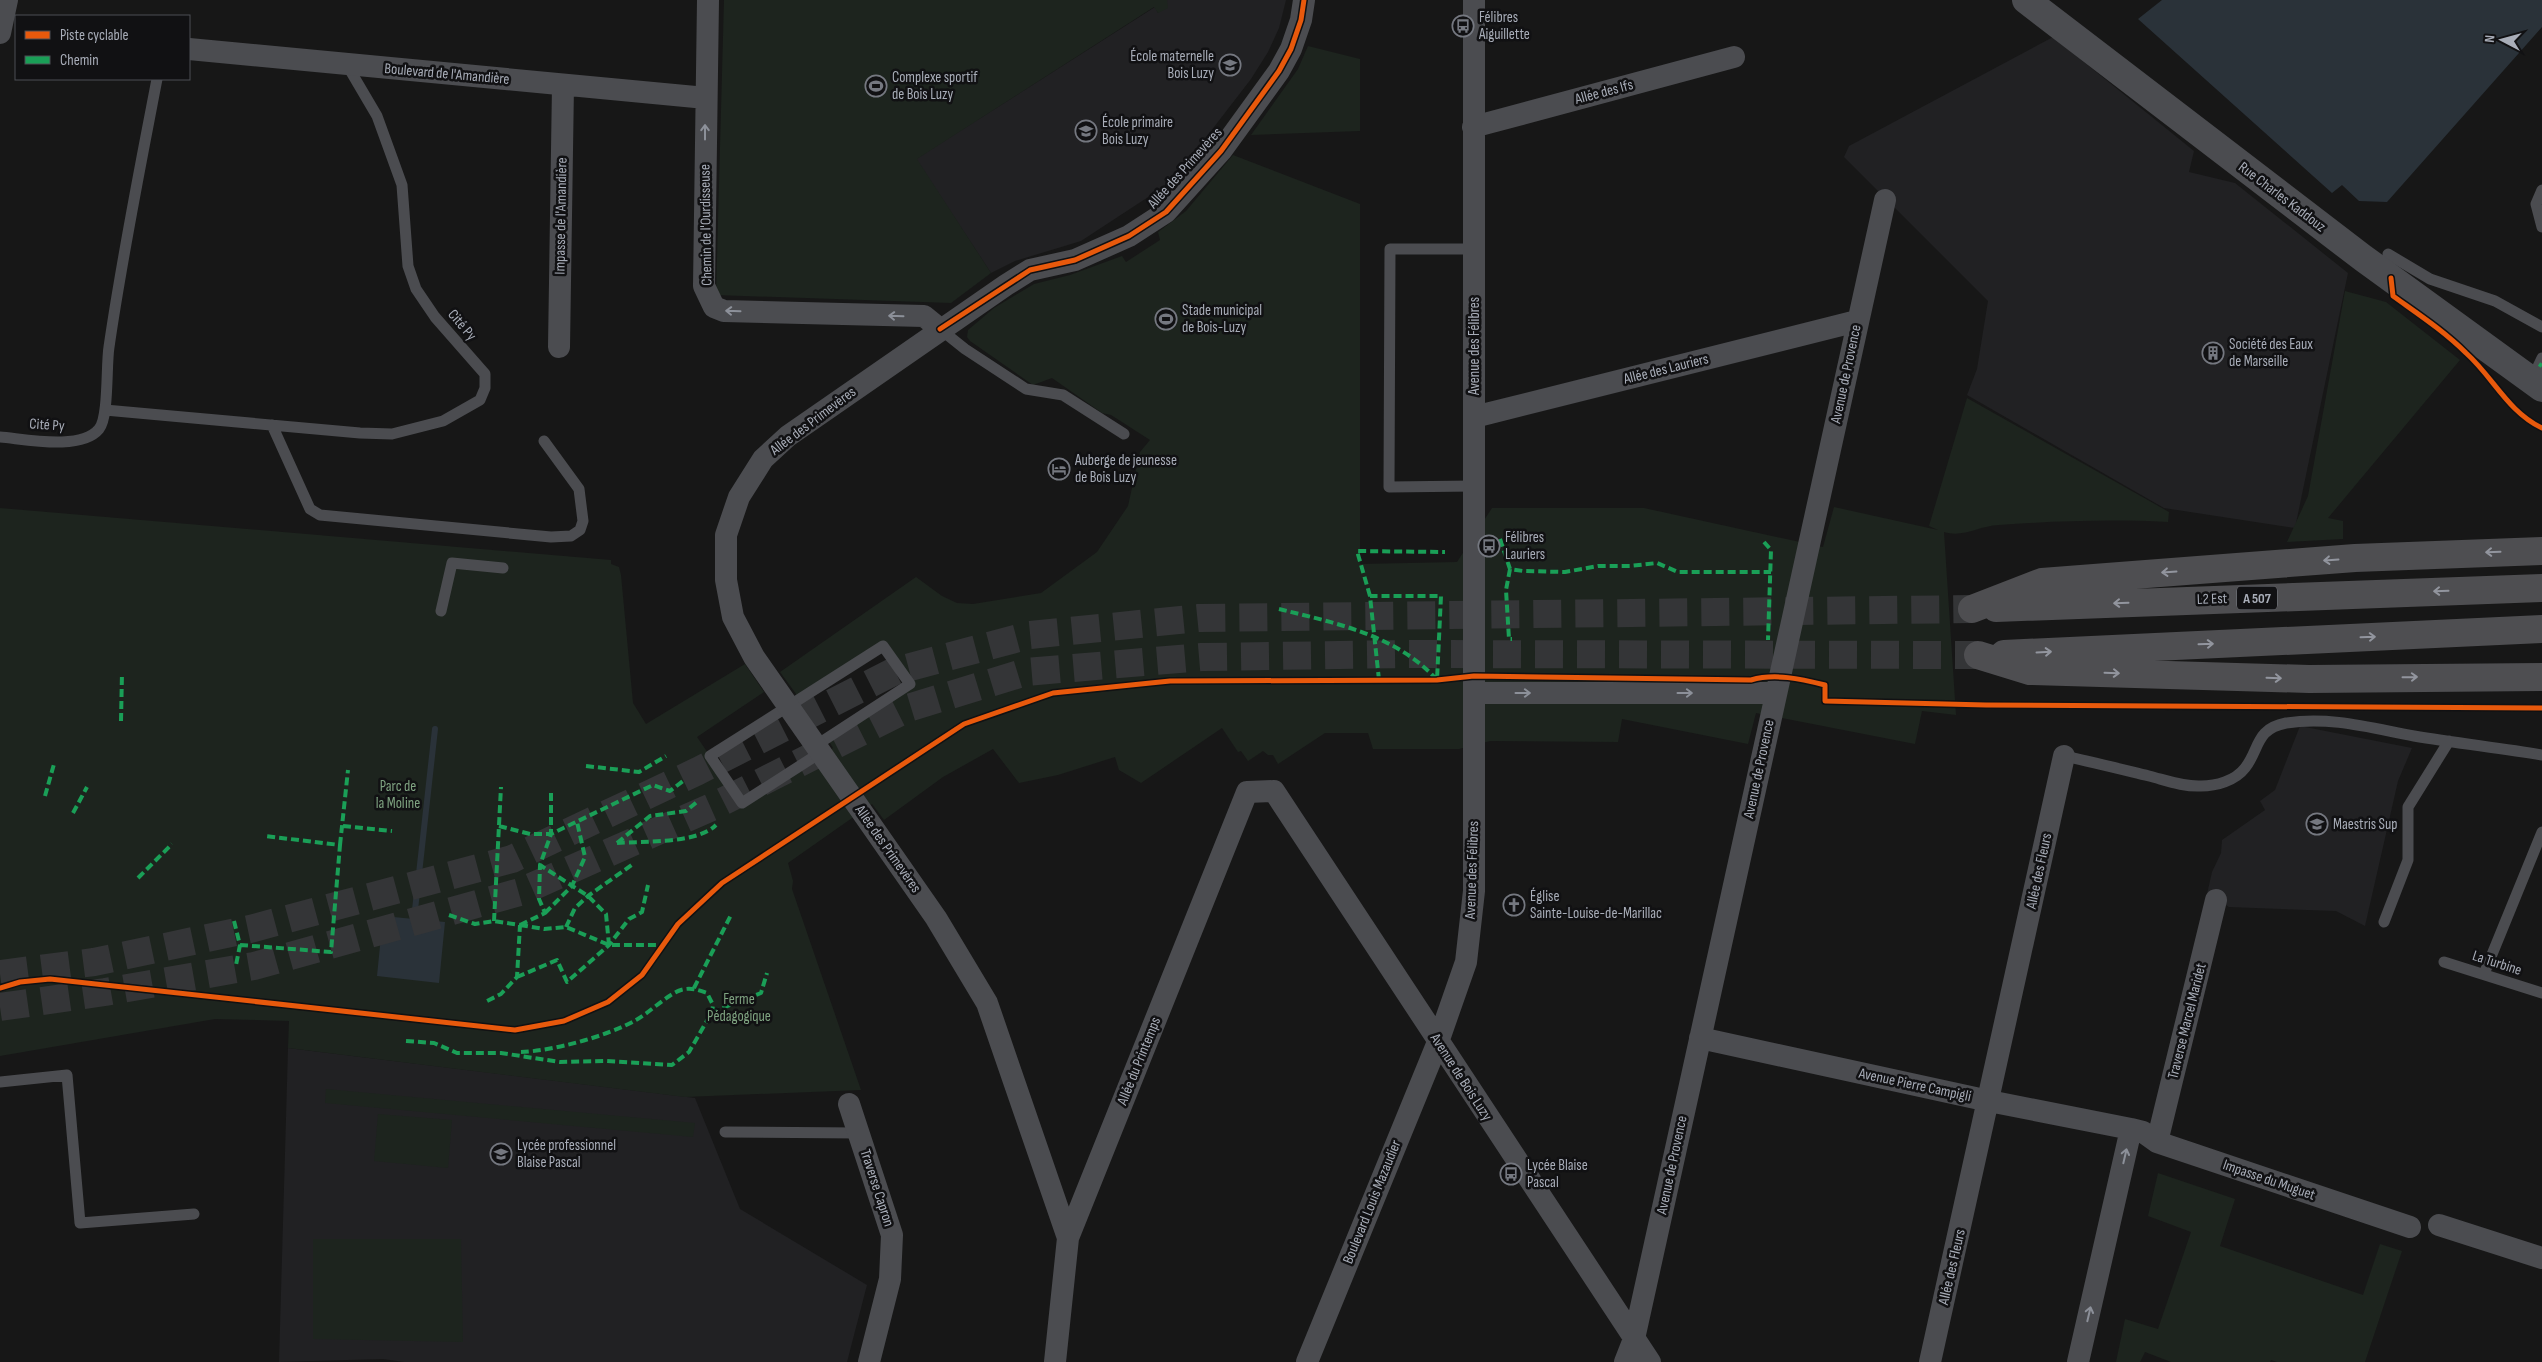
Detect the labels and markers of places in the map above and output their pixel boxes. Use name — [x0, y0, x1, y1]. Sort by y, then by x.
place label: Félibres Aiguillette — [1478, 8, 1530, 44]
bus stop icon: Félibres Aiguillette — [1451, 14, 1475, 38]
place label: École maternelle Bois Luzy — [1130, 47, 1214, 83]
school or university icon: École maternelle Bois Luzy — [1218, 53, 1242, 77]
place label: Complexe sportif de Bois Luzy — [892, 68, 978, 104]
sports icon: Complexe sportif de Bois Luzy — [864, 74, 888, 98]
place label: École primaire Bois Luzy — [1102, 113, 1173, 149]
school or university icon: École primaire Bois Luzy — [1074, 119, 1098, 143]
place label: Stade municipal de Bois-Luzy — [1182, 301, 1262, 337]
sports icon: Stade municipal de Bois-Luzy — [1154, 307, 1178, 331]
place label: Société des Eaux de Marseille — [2229, 335, 2313, 371]
building icon: Société des Eaux de Marseille — [2201, 341, 2225, 365]
place label: Auberge de jeunesse de Bois Luzy — [1074, 451, 1177, 487]
hotel icon: Auberge de jeunesse de Bois Luzy — [1047, 457, 1071, 481]
place label: Félibres Lauriers — [1505, 528, 1545, 564]
bus stop icon: Félibres Lauriers — [1477, 534, 1501, 558]
school or university icon: Maestris Sup — [2305, 812, 2329, 836]
place label: Maestris Sup — [2333, 815, 2397, 834]
place label: Église Sainte-Louise-de-Marillac — [1530, 887, 1662, 923]
church icon: Église Sainte-Louise-de-Marillac — [1502, 893, 1526, 917]
place label: Lycée professionnel Blaise Pascal — [517, 1136, 616, 1172]
school or university icon: Lycée professionnel Blaise Pascal — [489, 1142, 513, 1166]
place label: Lycée Blaise Pascal — [1527, 1156, 1588, 1192]
bus stop icon: Lycée Blaise Pascal — [1499, 1162, 1523, 1186]

